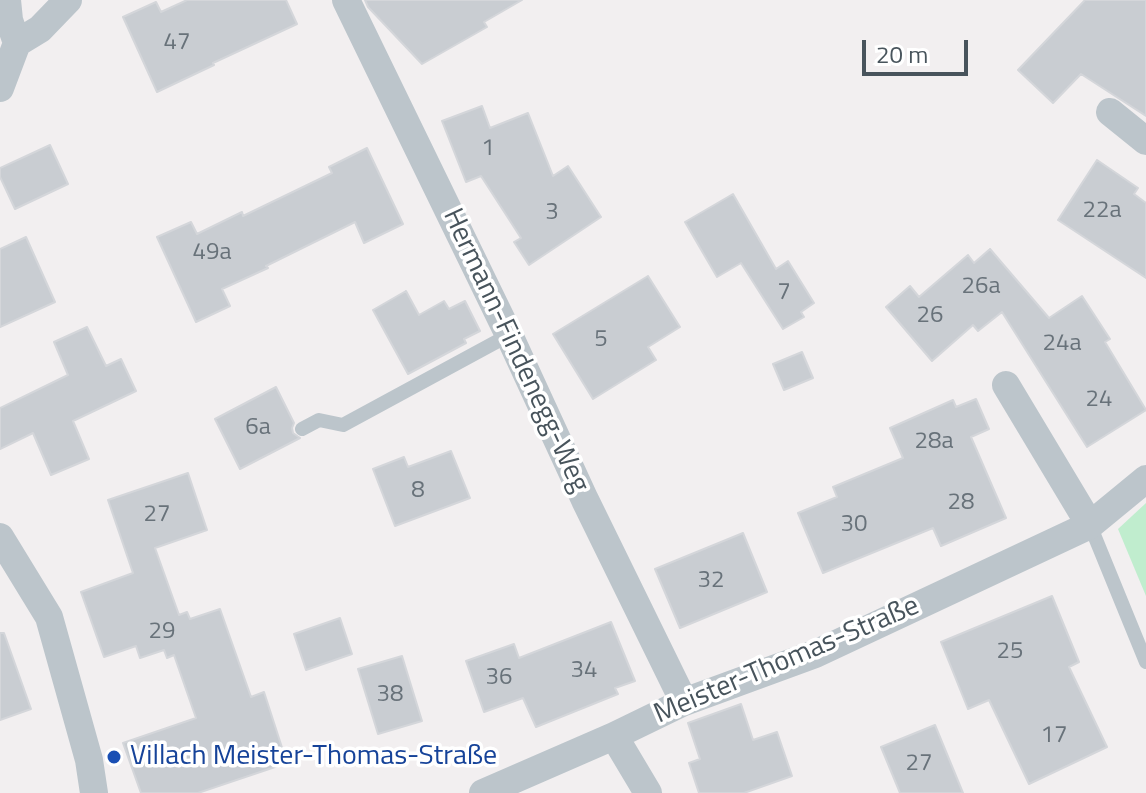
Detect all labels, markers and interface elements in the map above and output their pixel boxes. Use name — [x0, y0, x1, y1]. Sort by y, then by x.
scale bar — [866, 24, 972, 74]
house number: 47 — [164, 29, 190, 57]
text: 20 m — [876, 36, 928, 72]
house number: 1 — [481, 135, 495, 163]
house number: 22a — [1083, 197, 1121, 225]
house number: 3 — [545, 199, 559, 227]
street label: Hermann-Findenegg-Weg — [434, 204, 596, 498]
house number: 49a — [193, 239, 231, 267]
house number: 26a — [962, 273, 1000, 301]
house number: 7 — [777, 279, 791, 307]
house number: 26 — [917, 302, 943, 330]
house number: 5 — [594, 326, 608, 354]
house number: 24a — [1043, 330, 1081, 358]
house number: 24 — [1086, 386, 1112, 414]
house number: 6a — [245, 414, 271, 442]
house number: 28a — [915, 428, 953, 456]
house number: 8 — [411, 477, 425, 505]
house number: 28 — [948, 489, 974, 517]
house number: 27 — [144, 501, 170, 529]
house number: 30 — [841, 511, 867, 539]
house number: 32 — [698, 567, 724, 595]
street label: Meister-Thomas-Straße — [650, 590, 924, 732]
house number: 29 — [149, 618, 175, 646]
house number: 25 — [997, 638, 1023, 666]
house number: 34 — [571, 657, 597, 685]
house number: 36 — [486, 664, 512, 692]
house number: 38 — [377, 681, 403, 709]
house number: 17 — [1041, 722, 1067, 750]
place label: Villach Meister-Thomas-Straße — [130, 740, 497, 774]
marker: Villach Meister-Thomas-Straße — [105, 748, 123, 766]
house number: 27 — [906, 750, 932, 778]

